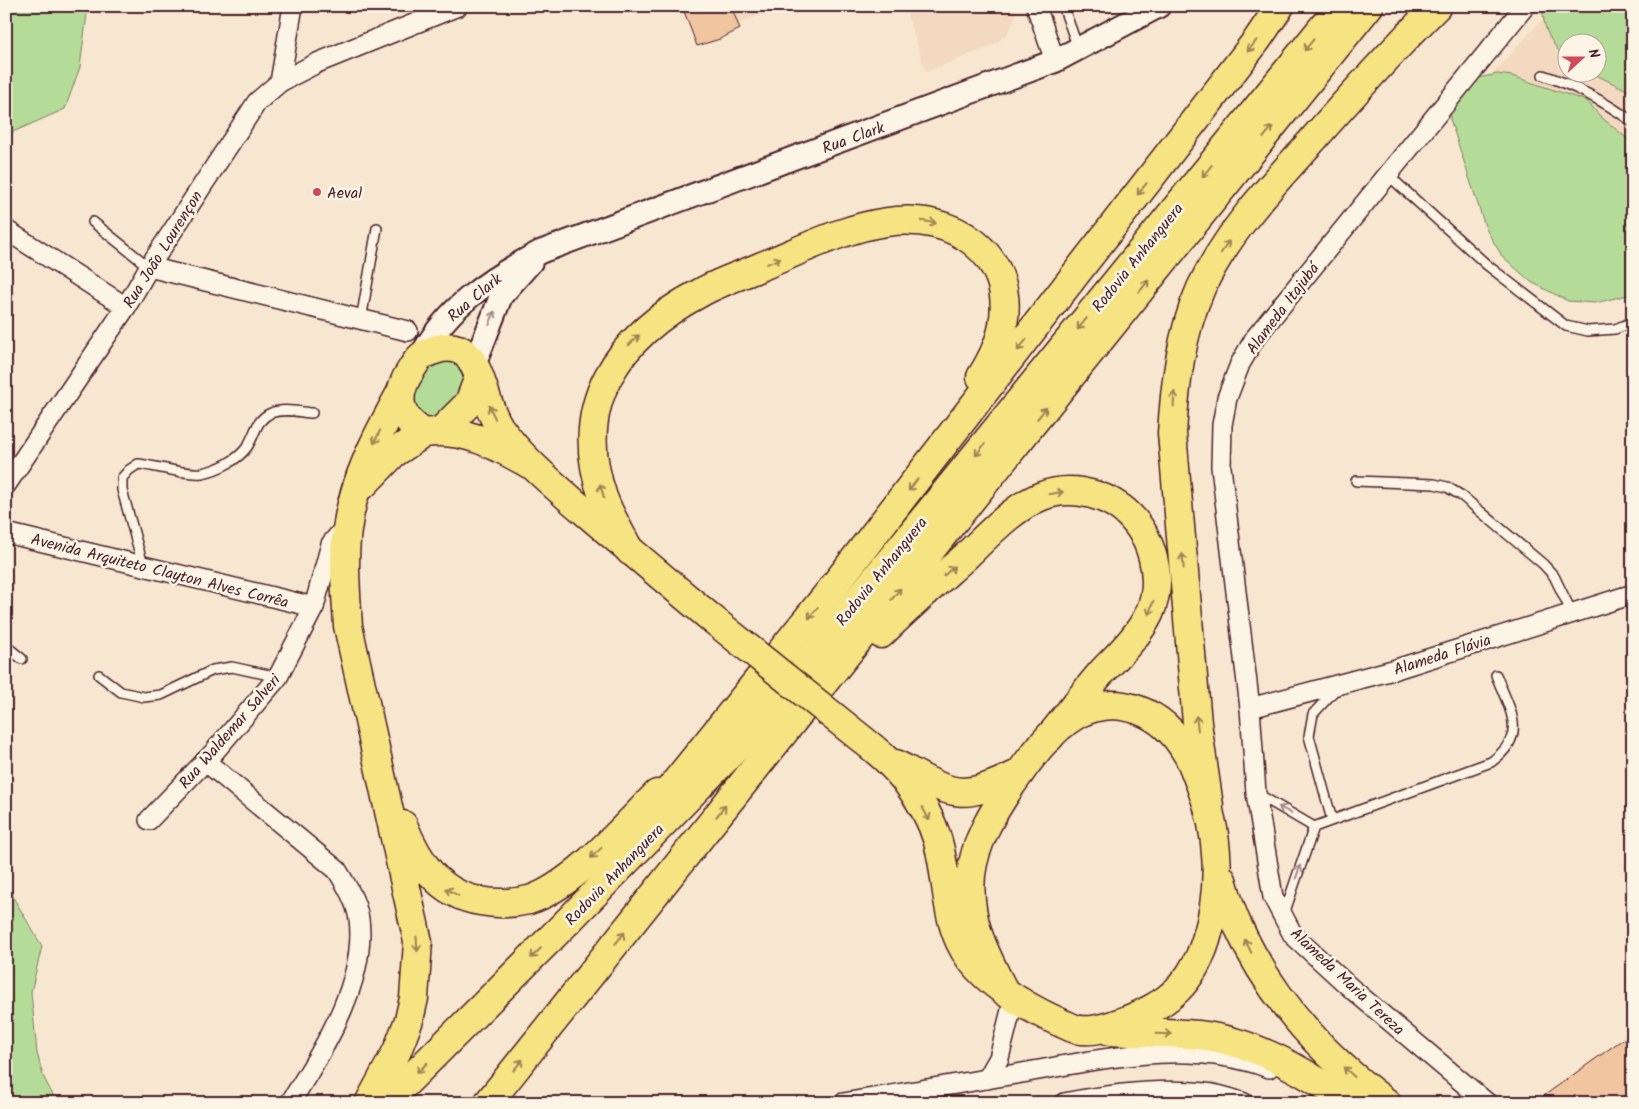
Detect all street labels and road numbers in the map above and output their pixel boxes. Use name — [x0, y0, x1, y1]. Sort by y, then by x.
street label: Rua Clark — [819, 115, 889, 161]
street label: Rua João Lourençon — [117, 186, 210, 313]
street label: Rodovia Anhanguera — [1086, 198, 1190, 318]
street label: Alameda Itajubá — [1240, 257, 1327, 360]
street label: Rua Clark — [442, 267, 508, 329]
street label: Rodovia Anhanguera — [830, 512, 934, 632]
street label: Avenida Arquiteto Clayton Alves Corrêa — [28, 527, 291, 616]
street label: Alameda Flávia — [1391, 628, 1494, 683]
street label: Rua Waldemar Salveri — [173, 668, 288, 795]
street label: Rodovia Anhanguera — [559, 818, 671, 932]
street label: Alameda Maria Tereza — [1284, 922, 1410, 1042]

